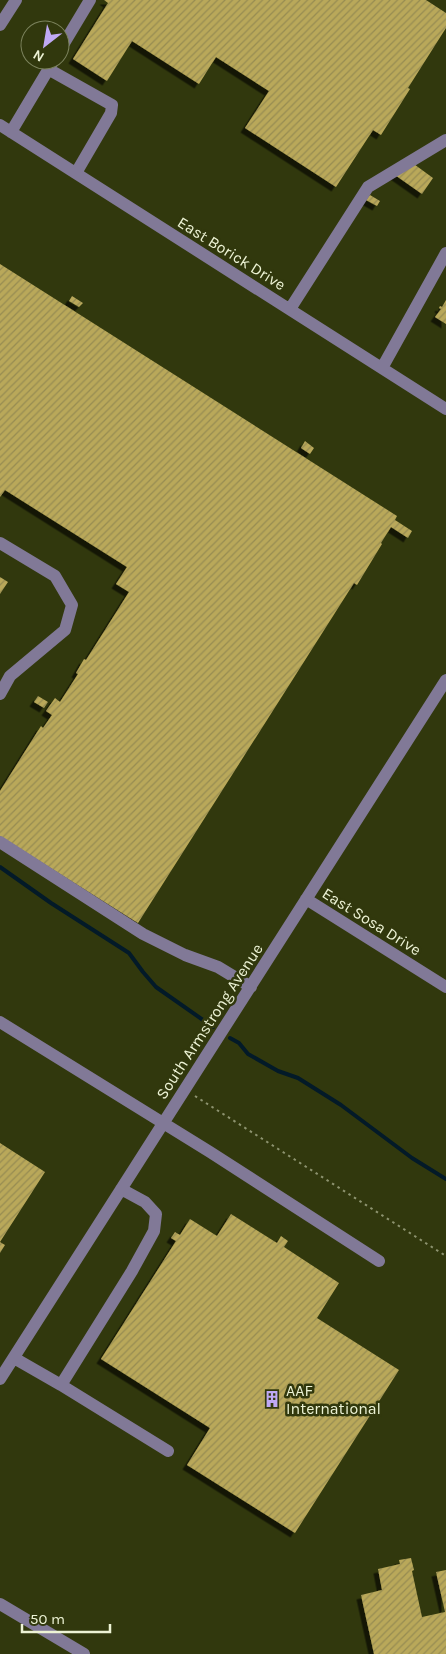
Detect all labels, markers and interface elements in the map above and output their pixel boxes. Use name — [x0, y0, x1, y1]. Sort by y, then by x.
north arrow — [20, 20, 70, 70]
text: N — [30, 46, 47, 66]
street label: East Borick Drive — [174, 213, 289, 294]
street label: East Sosa Drive — [319, 883, 425, 959]
street label: South Armstrong Avenue — [152, 940, 267, 1103]
place label: AAF International — [286, 1381, 381, 1418]
building icon: AAF International — [262, 1389, 282, 1409]
scale bar — [22, 1602, 110, 1634]
text: 50 m — [30, 1610, 65, 1628]

